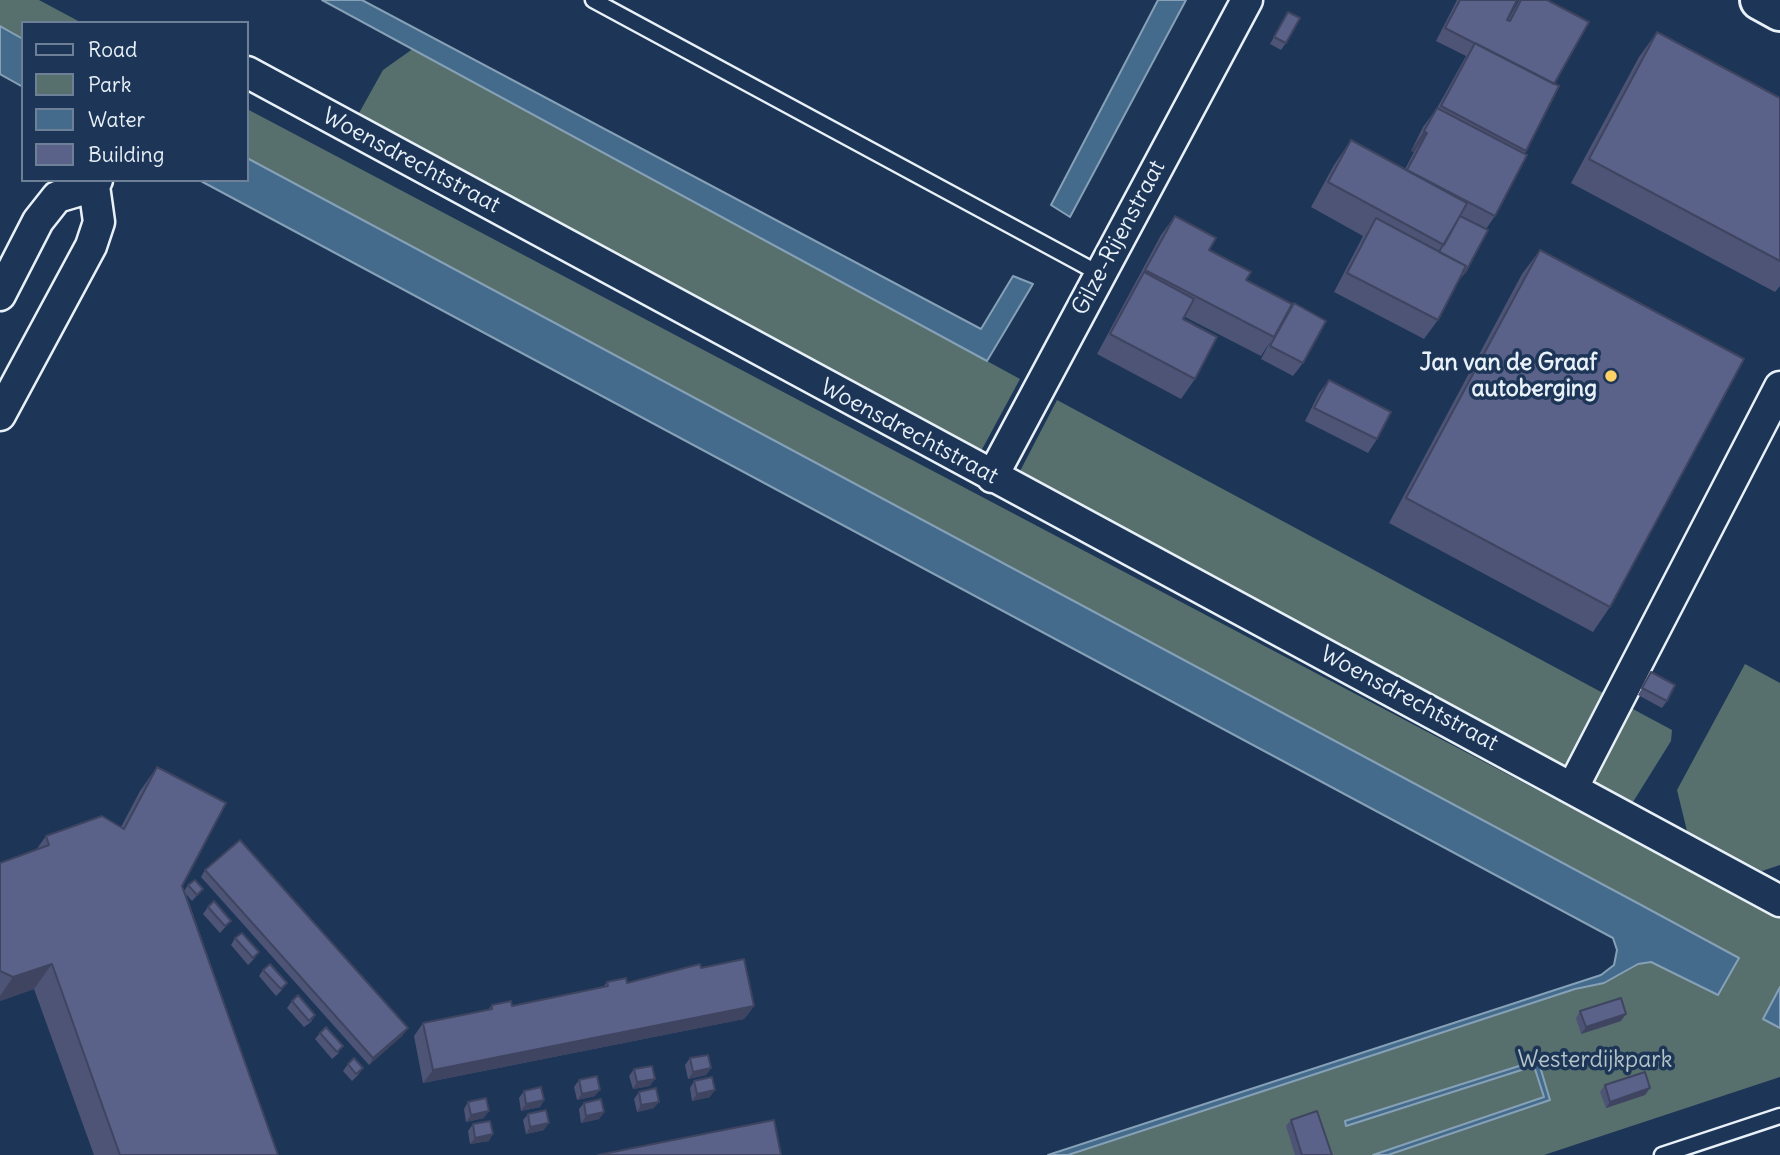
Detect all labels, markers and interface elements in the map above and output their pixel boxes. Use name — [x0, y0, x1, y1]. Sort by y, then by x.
legend — [21, 21, 248, 182]
text: Road — [88, 36, 137, 63]
text: Park — [88, 71, 131, 98]
street label: Woensdrechtstraat — [317, 102, 505, 220]
text: Water — [88, 106, 145, 133]
text: Building — [88, 141, 164, 168]
street label: Gilze-Rijenstraat — [1067, 156, 1171, 320]
place label: Jan van de Graaf autoberging — [1420, 349, 1597, 403]
marker: Jan van de Graaf autoberging — [1603, 368, 1619, 384]
street label: Woensdrechtstraat — [815, 373, 1003, 491]
street label: Woensdrechtstraat — [1315, 640, 1503, 758]
park label: Westerdijkpark — [1518, 1046, 1672, 1074]

